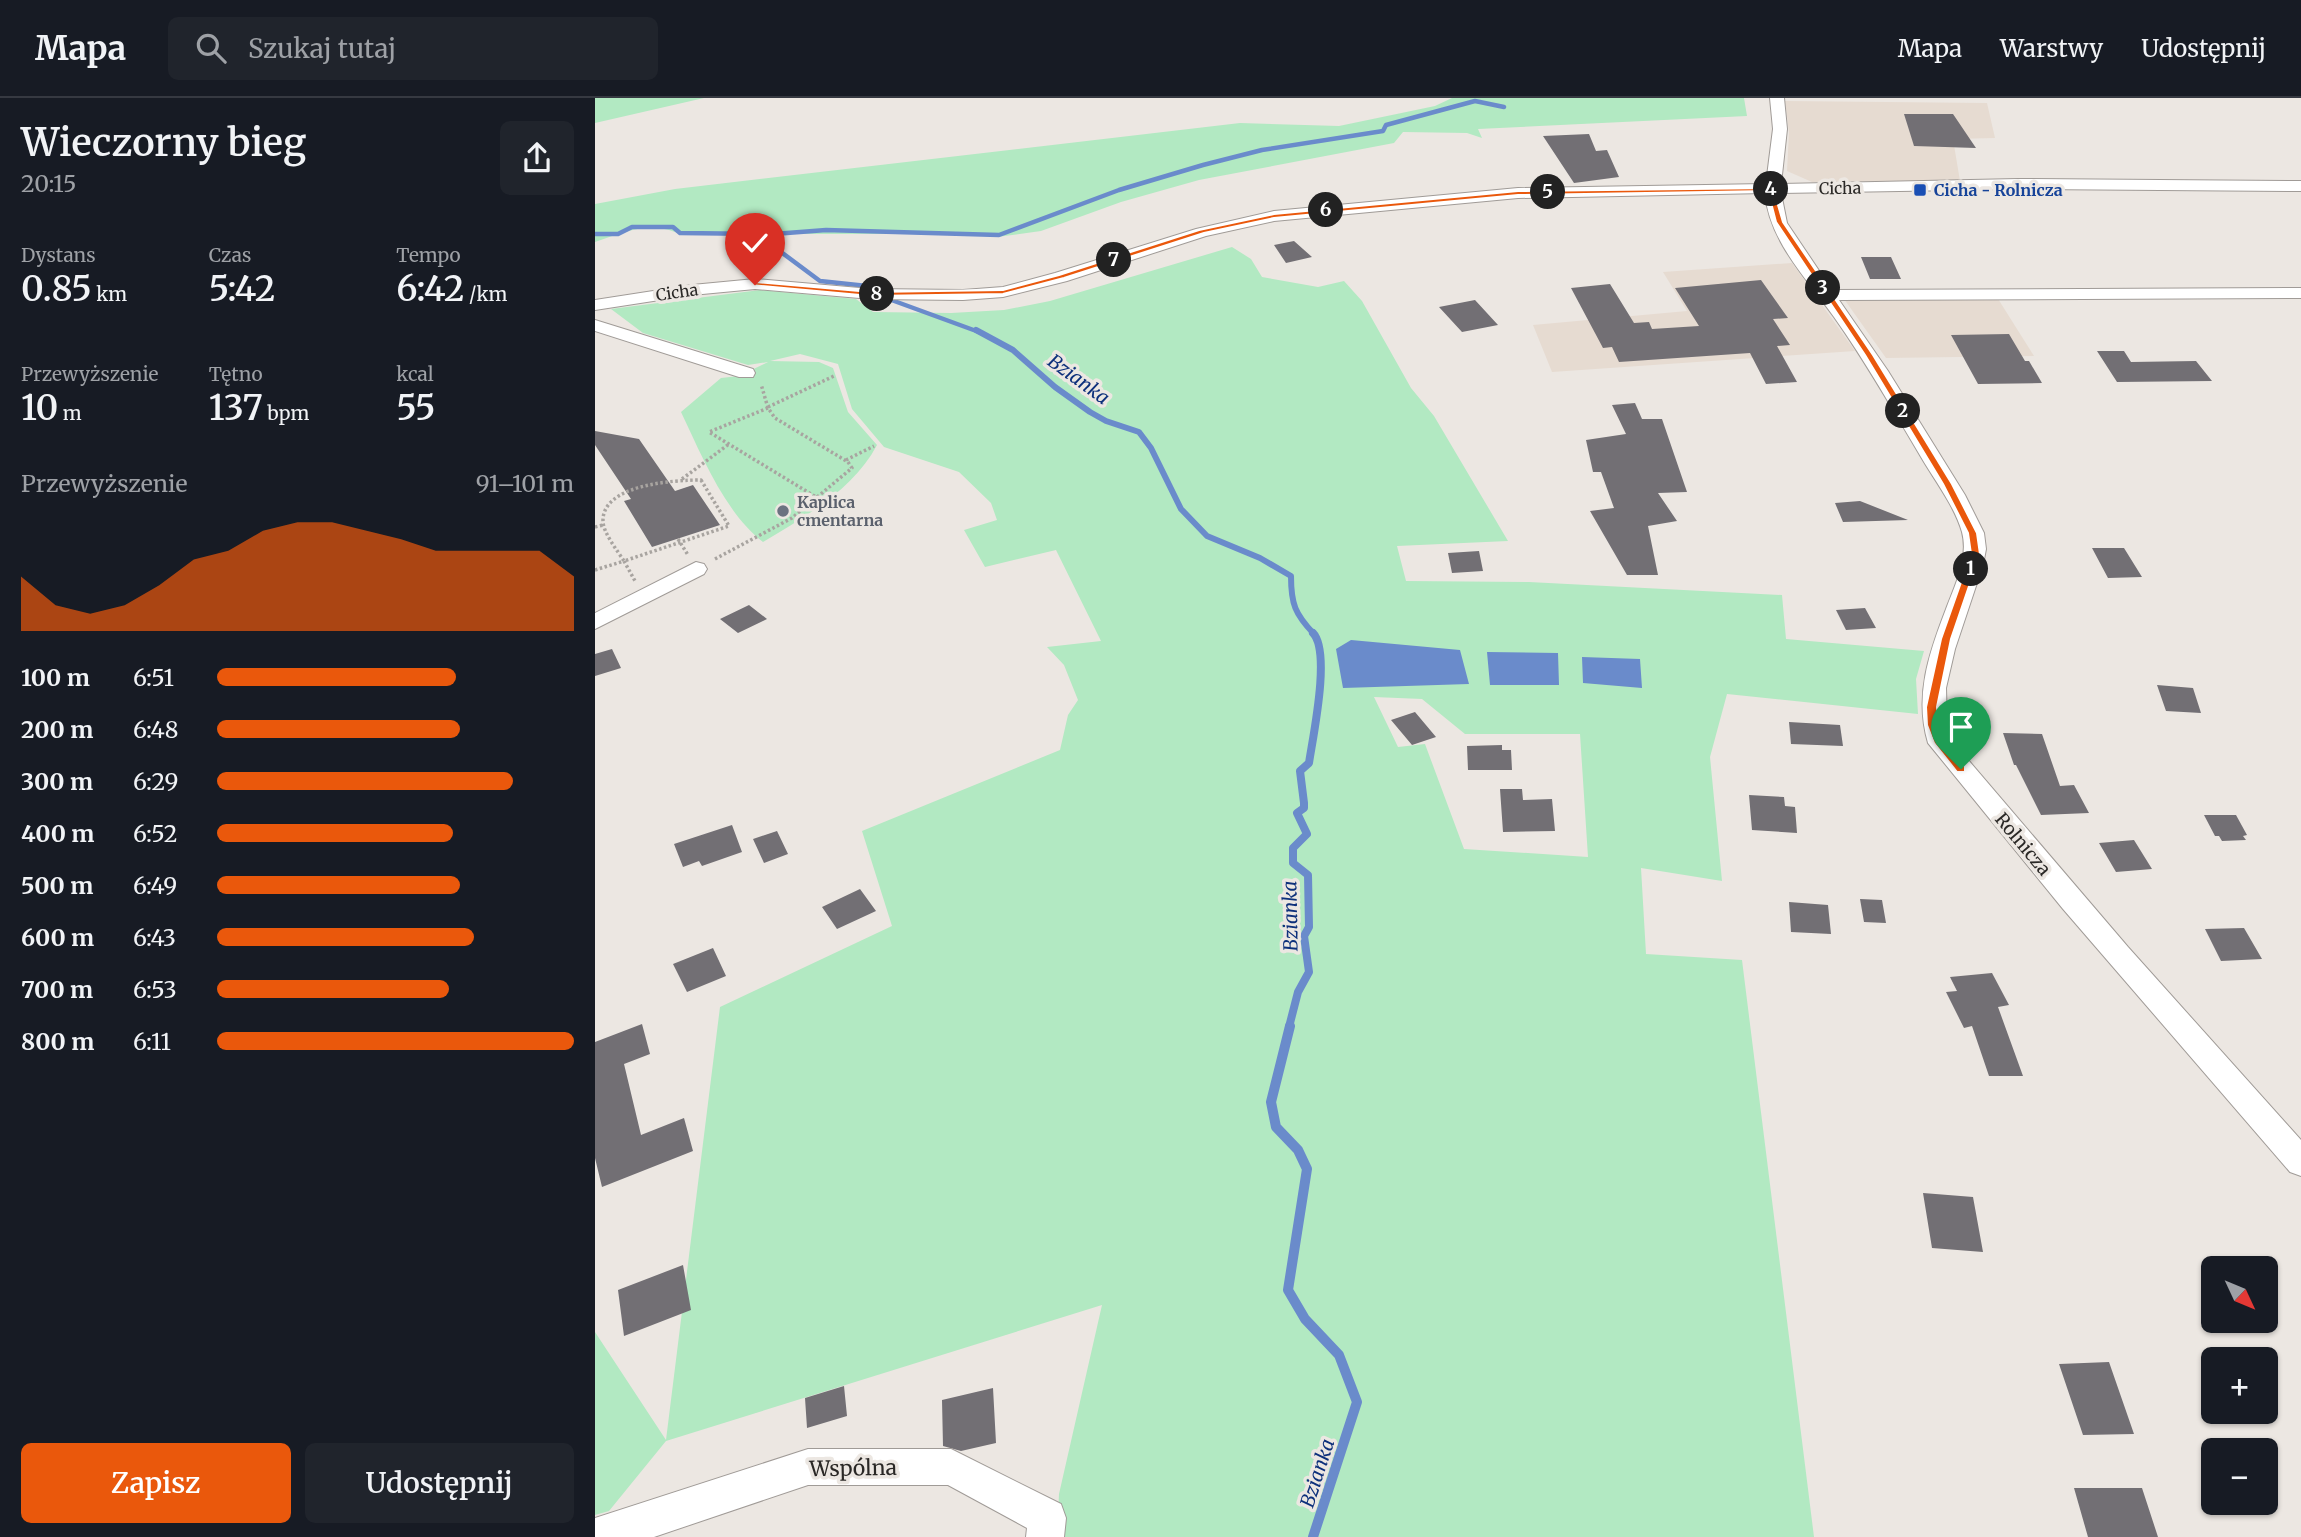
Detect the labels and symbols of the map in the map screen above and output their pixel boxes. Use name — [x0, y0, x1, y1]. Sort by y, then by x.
pin: 4 — [1753, 172, 1789, 206]
pin: 5 — [1531, 174, 1565, 210]
street label: Cicha — [1819, 178, 1862, 198]
place label: Cicha - Rolnicza — [1934, 180, 2063, 200]
marker: Cicha - Rolnicza — [1912, 182, 1928, 198]
pin: 6 — [1309, 192, 1343, 228]
pin — [725, 213, 785, 285]
pin: 7 — [1097, 242, 1131, 278]
pin: 3 — [1805, 270, 1841, 306]
pin: 8 — [859, 276, 895, 312]
street label: Cicha — [655, 279, 700, 305]
water label: Bzianka — [1043, 349, 1115, 410]
pin: 2 — [1885, 394, 1921, 428]
place label: Kaplica cmentarna — [797, 492, 883, 530]
marker: Kaplica cmentarna — [775, 503, 791, 519]
pin: 1 — [1953, 552, 1989, 587]
pin — [1931, 697, 1991, 769]
street label: Rolnicza — [1990, 808, 2056, 880]
water label: Bzianka — [1277, 880, 1303, 951]
north arrow — [2201, 1256, 2279, 1334]
water label: Bzianka — [1295, 1436, 1339, 1510]
street label: Wspólna — [808, 1454, 897, 1482]

